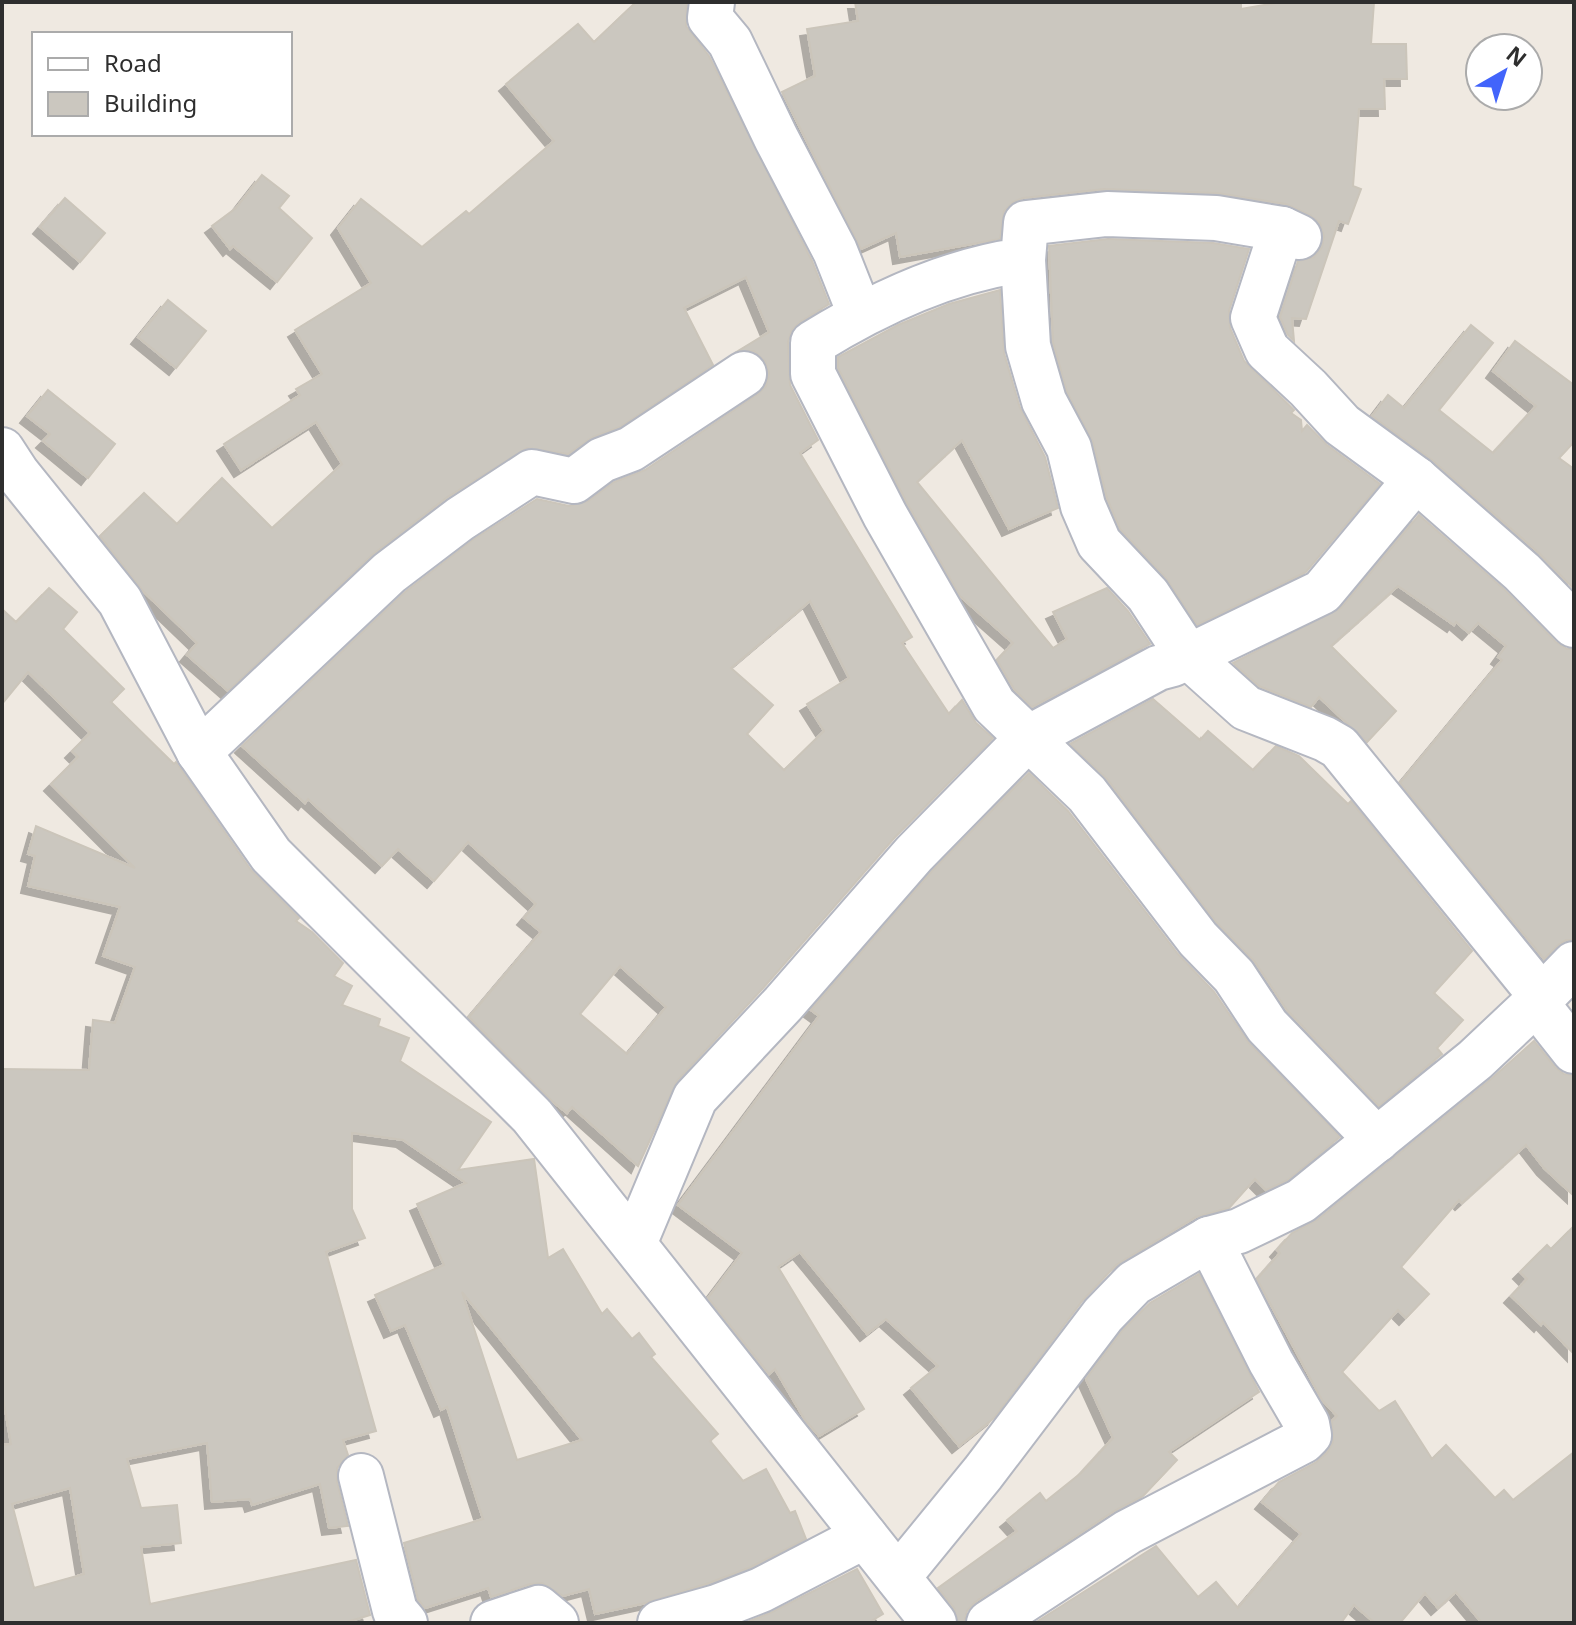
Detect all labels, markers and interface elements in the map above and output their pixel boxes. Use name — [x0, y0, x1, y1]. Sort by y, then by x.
legend — [32, 32, 292, 136]
north arrow — [1464, 32, 1544, 112]
text: N — [1501, 38, 1534, 73]
text: Road — [104, 46, 162, 79]
text: Building — [104, 86, 197, 119]

